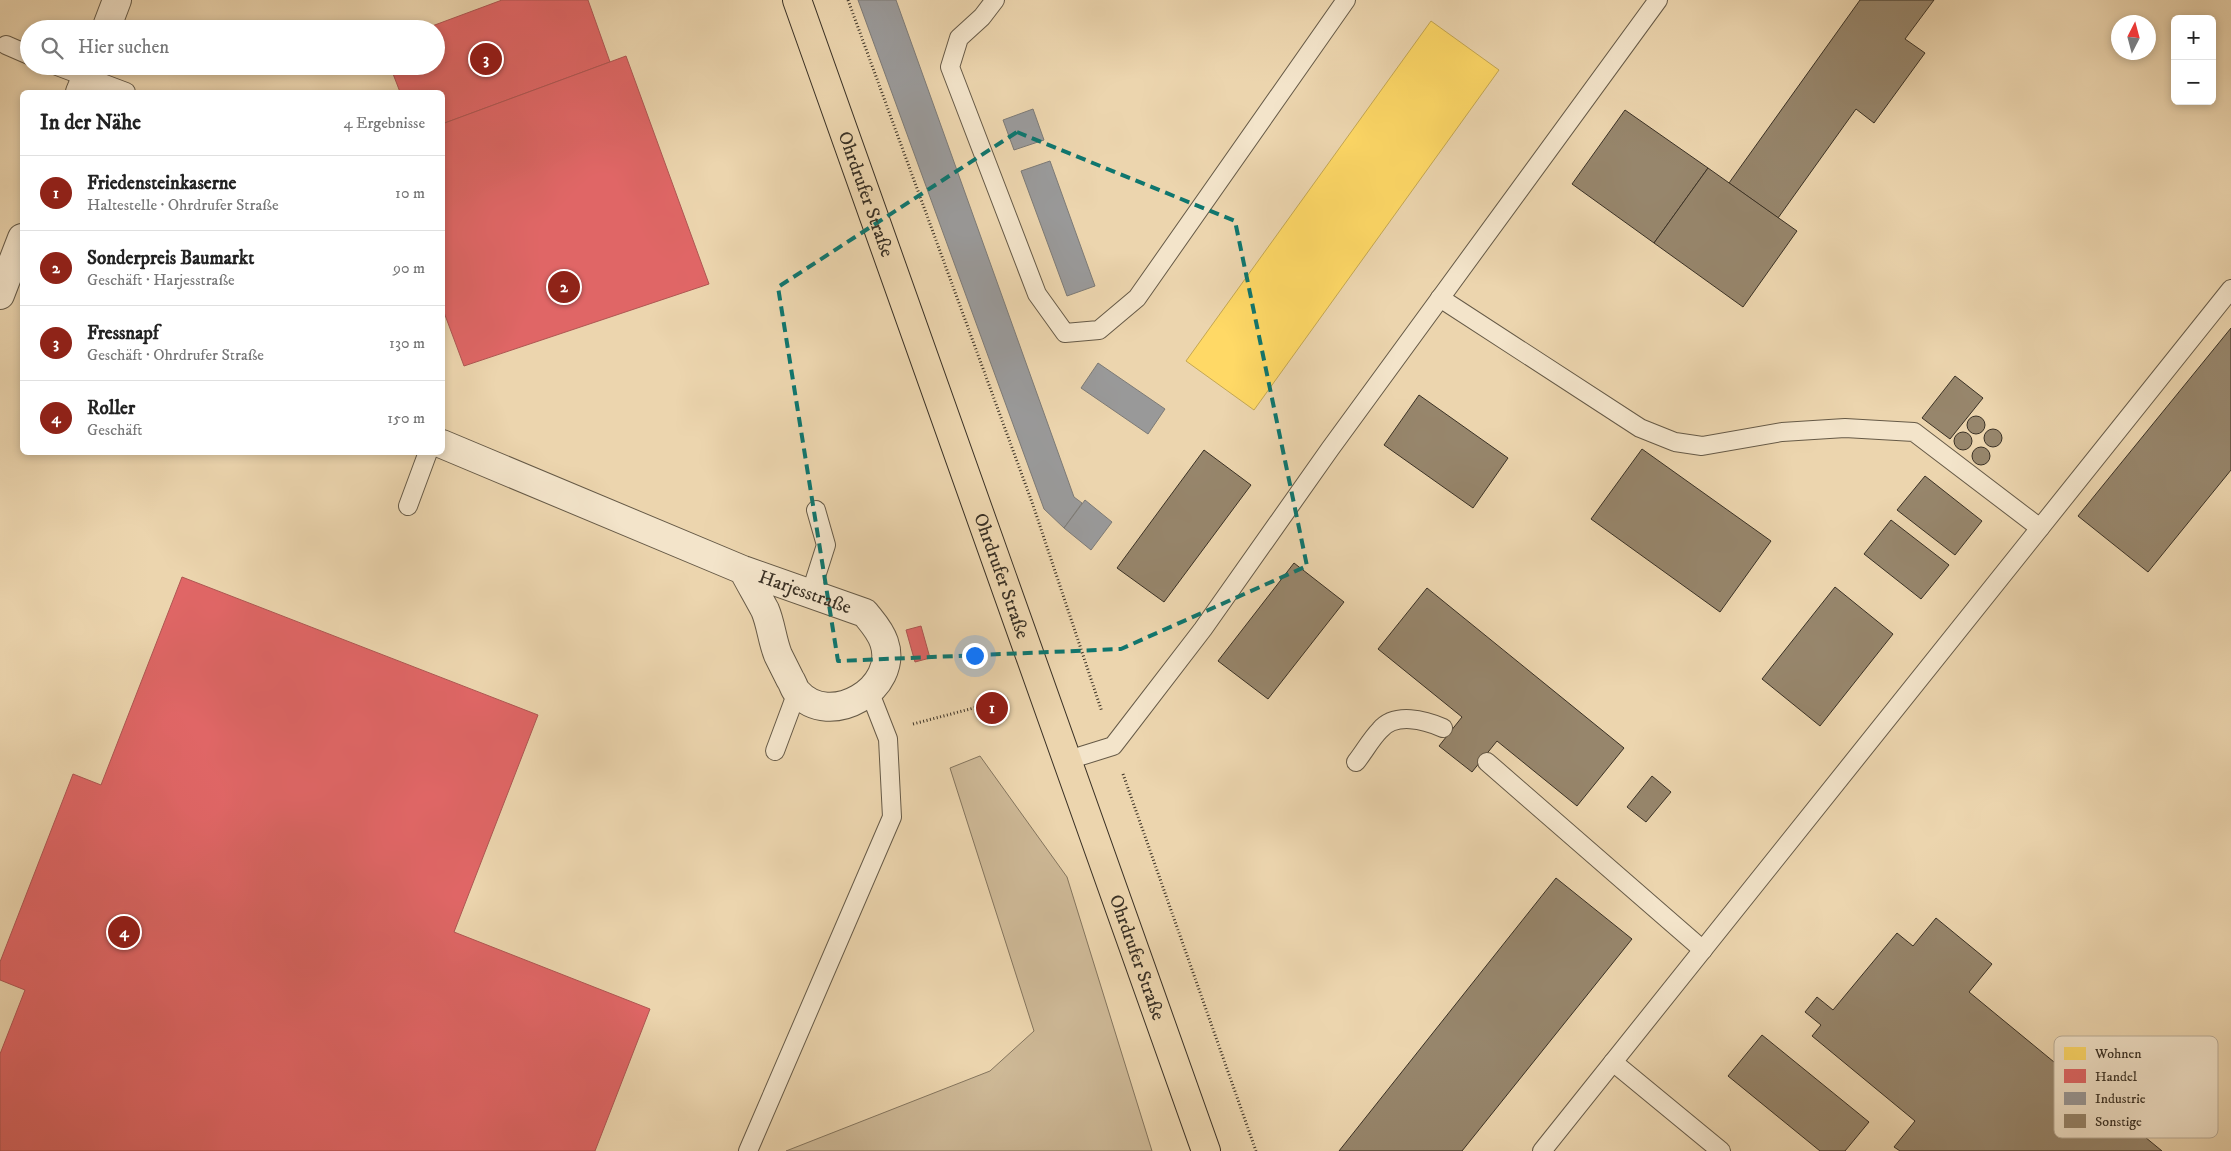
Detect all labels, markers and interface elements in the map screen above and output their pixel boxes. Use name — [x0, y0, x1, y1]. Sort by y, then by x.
north arrow — [2111, 15, 2156, 60]
map controls — [2171, 15, 2216, 105]
button: + — [2171, 15, 2216, 60]
search box — [20, 20, 445, 75]
icon: search — [38, 34, 66, 62]
text: Hier suchen — [78, 36, 169, 59]
pin: 3 — [470, 40, 502, 78]
button: − — [2171, 60, 2216, 105]
text: In der Nähe — [40, 110, 141, 136]
text: 4 Ergebnisse — [343, 113, 425, 133]
street label: Ohrdrufer Straße — [833, 128, 899, 260]
text: Friedensteinkaserne — [87, 172, 236, 195]
text: 1 — [53, 183, 59, 203]
text: 10 m — [395, 183, 425, 203]
text: Haltestelle · Ohrdrufer Straße — [87, 195, 279, 215]
text: Sonderpreis Baumarkt — [87, 247, 254, 270]
text: 2 — [52, 258, 60, 278]
text: 90 m — [393, 258, 425, 278]
pin: 2 — [548, 268, 580, 306]
text: Geschäft · Harjesstraße — [87, 270, 235, 290]
text: Fressnapf — [87, 322, 159, 345]
text: 3 — [53, 333, 59, 353]
text: 130 m — [389, 333, 425, 353]
text: Geschäft · Ohrdrufer Straße — [87, 345, 264, 365]
text: Roller — [87, 397, 135, 420]
text: 4 — [51, 408, 61, 428]
text: 150 m — [387, 408, 425, 428]
text: Geschäft — [87, 420, 142, 440]
street label: Ohrdrufer Straße — [969, 510, 1035, 642]
street label: Harjesstraße — [755, 565, 855, 619]
your location — [962, 643, 988, 669]
pin: 1 — [976, 689, 1008, 727]
street label: Ohrdrufer Straße — [1104, 891, 1170, 1023]
pin: 4 — [108, 913, 140, 951]
legend — [2054, 1036, 2218, 1138]
text: Wohnen — [2094, 1045, 2142, 1063]
text: Handel — [2095, 1068, 2138, 1086]
text: Industrie — [2095, 1090, 2146, 1108]
text: Sonstige — [2095, 1113, 2142, 1131]

